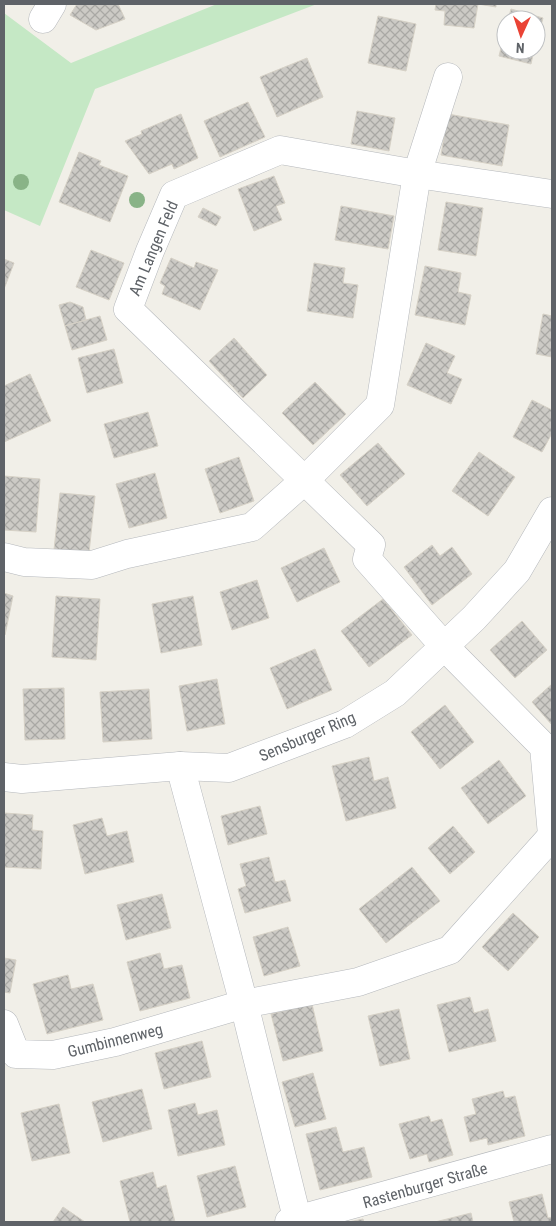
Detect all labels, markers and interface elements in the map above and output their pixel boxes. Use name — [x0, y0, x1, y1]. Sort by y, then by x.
north arrow — [496, 10, 546, 60]
text: N — [516, 40, 525, 56]
street label: Am Langen Feld — [125, 198, 182, 299]
street label: Sensburger Ring — [256, 708, 358, 765]
street label: Gumbinnenweg — [66, 1019, 165, 1061]
street label: Rastenburger Straße — [361, 1159, 490, 1212]

